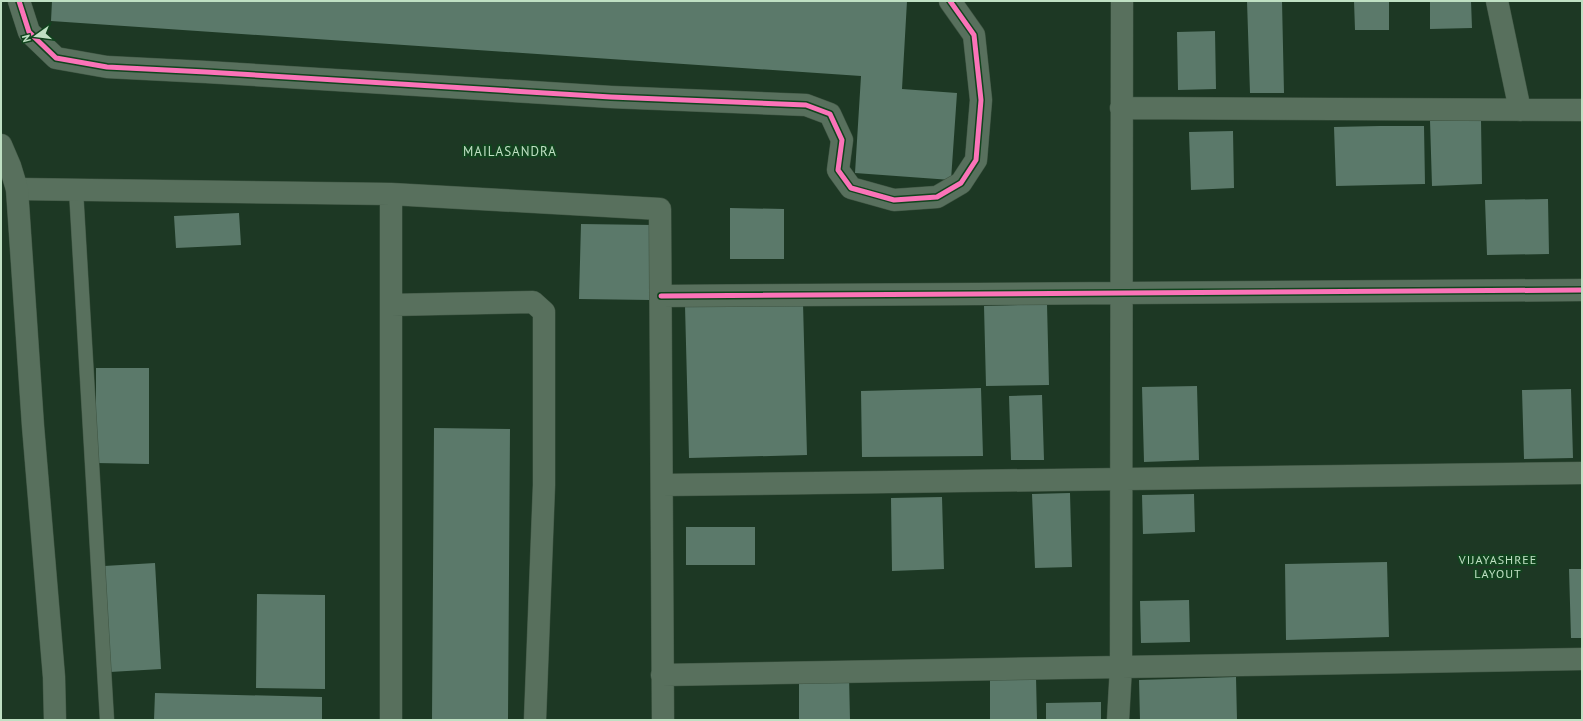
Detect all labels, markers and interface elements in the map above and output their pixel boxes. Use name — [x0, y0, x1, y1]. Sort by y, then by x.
north arrow — [16, 16, 56, 56]
text: N — [19, 33, 34, 44]
district label: MAILASANDRA — [463, 143, 557, 160]
district label: VIJAYASHREE LAYOUT — [1458, 552, 1537, 581]

